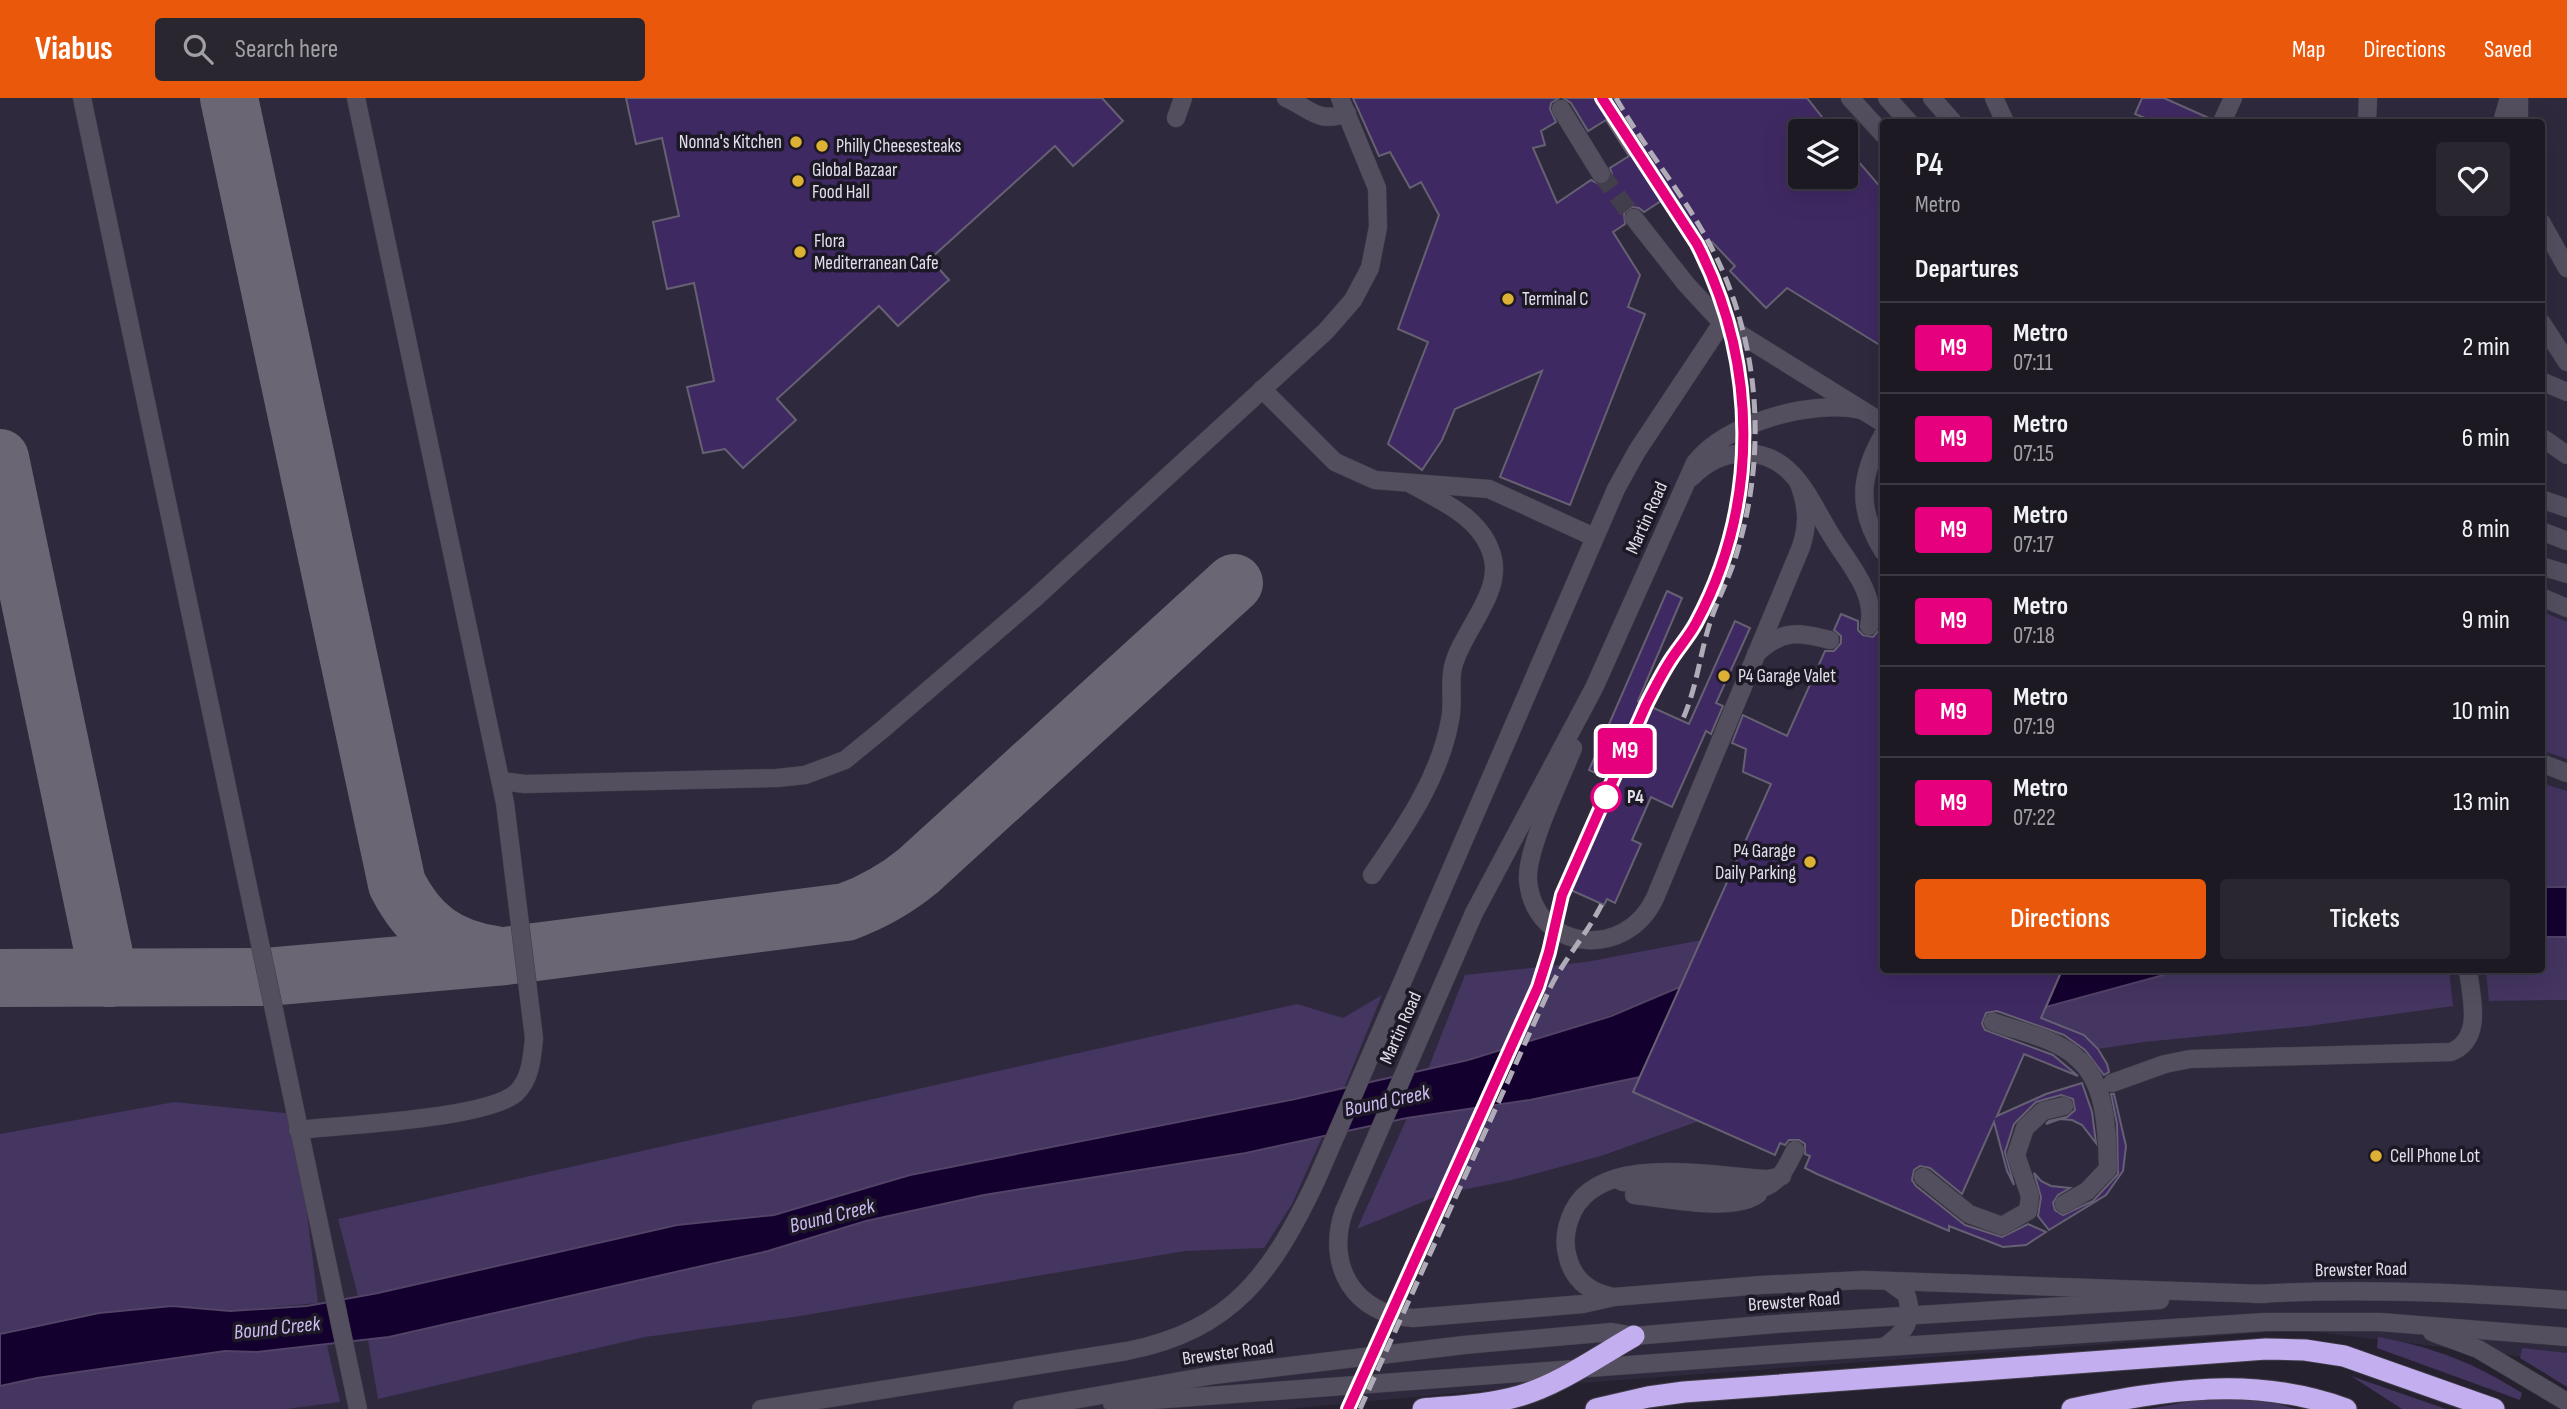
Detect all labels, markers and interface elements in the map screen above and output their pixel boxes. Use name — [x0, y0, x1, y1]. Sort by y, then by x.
search box — [155, 18, 645, 81]
text: Viabus — [35, 29, 113, 69]
icon: search — [179, 30, 217, 68]
text: Search here — [235, 34, 338, 65]
text: Map — [2292, 35, 2325, 64]
text: Directions — [2363, 35, 2446, 64]
text: Saved — [2484, 35, 2532, 64]
map controls — [1788, 119, 1858, 189]
button: layers — [1788, 119, 1858, 189]
place label: Nonna's Kitchen — [679, 131, 782, 154]
marker: Nonna's Kitchen — [788, 134, 804, 150]
place label: Philly Cheesesteaks — [836, 135, 962, 158]
marker: Philly Cheesesteaks — [814, 138, 830, 154]
button: heart — [2436, 142, 2510, 216]
text: P4 — [1915, 145, 1943, 185]
place label: Global Bazaar Food Hall — [812, 159, 898, 204]
marker: Global Bazaar Food Hall — [790, 173, 806, 189]
text: Metro — [1915, 191, 1961, 219]
place label: Flora Mediterranean Cafe — [814, 230, 939, 275]
marker: Flora Mediterranean Cafe — [792, 244, 808, 260]
text: Departures — [1915, 254, 2019, 285]
place label: Terminal C — [1522, 288, 1589, 311]
marker: Terminal C — [1500, 291, 1516, 307]
text: Metro — [2013, 318, 2068, 349]
text: 2 min — [2462, 332, 2510, 363]
text: M9 — [1940, 333, 1967, 362]
text: 07:11 — [2013, 349, 2053, 377]
text: Metro — [2013, 409, 2068, 440]
text: 6 min — [2462, 423, 2510, 454]
text: M9 — [1940, 424, 1967, 453]
text: 07:15 — [2013, 440, 2054, 468]
street label: Martin Road — [1621, 478, 1673, 558]
text: Metro — [2013, 500, 2068, 531]
text: 8 min — [2462, 514, 2510, 545]
text: M9 — [1940, 515, 1967, 544]
text: 07:17 — [2013, 531, 2054, 559]
text: Metro — [2013, 591, 2068, 622]
text: 9 min — [2462, 605, 2510, 636]
text: M9 — [1940, 606, 1967, 635]
text: 07:18 — [2013, 622, 2055, 650]
place label: P4 Garage Valet — [1738, 665, 1836, 688]
marker: P4 Garage Valet — [1716, 668, 1732, 684]
text: Metro — [2013, 682, 2068, 713]
text: 10 min — [2453, 696, 2510, 727]
text: M9 — [1940, 697, 1967, 726]
text: 07:19 — [2013, 713, 2055, 741]
line badge: M9 — [1594, 728, 1656, 774]
text: M9 — [1612, 736, 1638, 765]
text: Metro — [2013, 773, 2068, 804]
marker: P4 — [1591, 782, 1621, 812]
place label: P4 — [1627, 786, 1644, 809]
text: 13 min — [2453, 787, 2510, 818]
text: M9 — [1940, 788, 1967, 817]
text: 07:22 — [2013, 804, 2056, 832]
place label: P4 Garage Daily Parking — [1715, 840, 1796, 885]
marker: P4 Garage Daily Parking — [1802, 854, 1818, 870]
button: Directions — [1915, 879, 2206, 959]
button: Tickets — [2220, 879, 2510, 959]
street label: Martin Road — [1375, 988, 1427, 1068]
water label: Bound Creek — [1342, 1080, 1433, 1122]
place label: Cell Phone Lot — [2390, 1145, 2480, 1168]
marker: Cell Phone Lot — [2368, 1148, 2384, 1164]
water label: Bound Creek — [787, 1193, 878, 1239]
street label: Brewster Road — [2315, 1258, 2407, 1282]
street label: Brewster Road — [1747, 1287, 1841, 1317]
water label: Bound Creek — [233, 1311, 323, 1345]
street label: Brewster Road — [1181, 1335, 1275, 1371]

